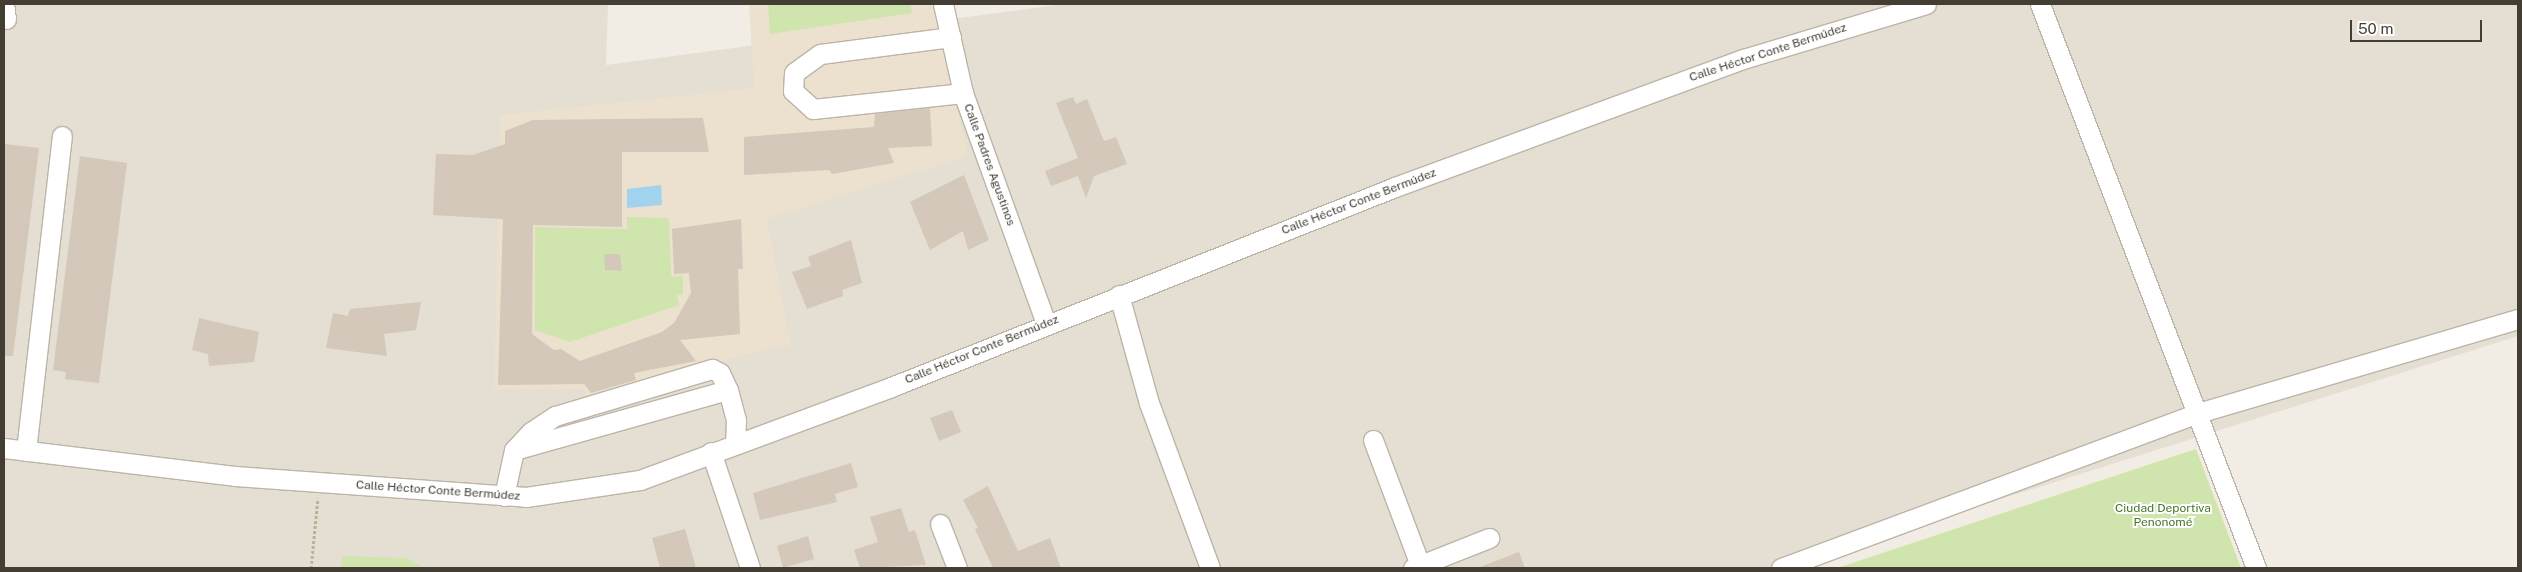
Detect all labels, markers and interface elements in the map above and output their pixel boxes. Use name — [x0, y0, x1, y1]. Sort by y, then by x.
scale bar — [2352, 10, 2484, 42]
text: 50 m — [2358, 20, 2393, 37]
street label: Calle Héctor Conte Bermúdez — [1687, 21, 1849, 85]
street label: Calle Padres Agustinos — [960, 102, 1018, 228]
street label: Calle Héctor Conte Bermúdez — [1279, 166, 1439, 238]
street label: Calle Héctor Conte Bermúdez — [903, 312, 1061, 388]
street label: Calle Héctor Conte Bermúdez — [355, 478, 521, 504]
park label: Ciudad Deportiva Penonomé — [2115, 502, 2211, 530]

